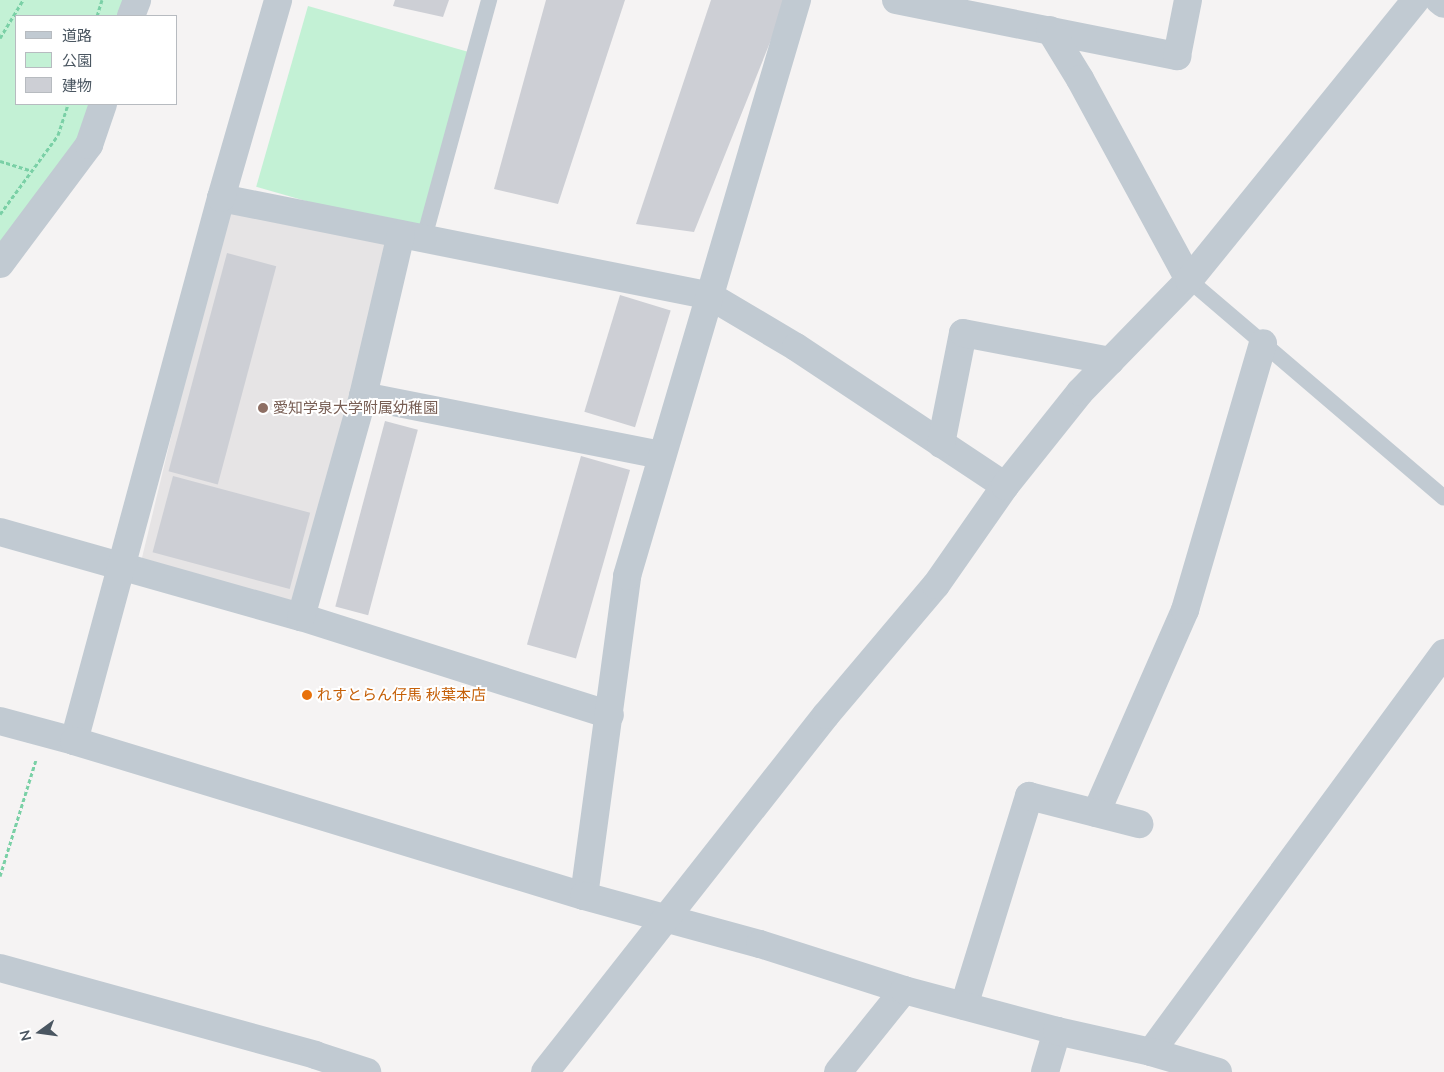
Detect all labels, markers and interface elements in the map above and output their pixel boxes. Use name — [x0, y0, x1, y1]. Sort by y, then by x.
legend — [15, 15, 178, 105]
text: 道路 — [62, 26, 92, 45]
text: 公園 — [62, 51, 92, 70]
text: 建物 — [62, 76, 92, 95]
place label: 愛知学泉大学附属幼稚園 — [273, 399, 438, 417]
marker: 愛知学泉大学附属幼稚園 — [257, 402, 269, 414]
place label: れすとらん仔馬 秋葉本店 — [317, 686, 486, 704]
marker: れすとらん仔馬 秋葉本店 — [301, 689, 313, 701]
north arrow — [15, 1007, 65, 1057]
text: N — [15, 1028, 35, 1043]

